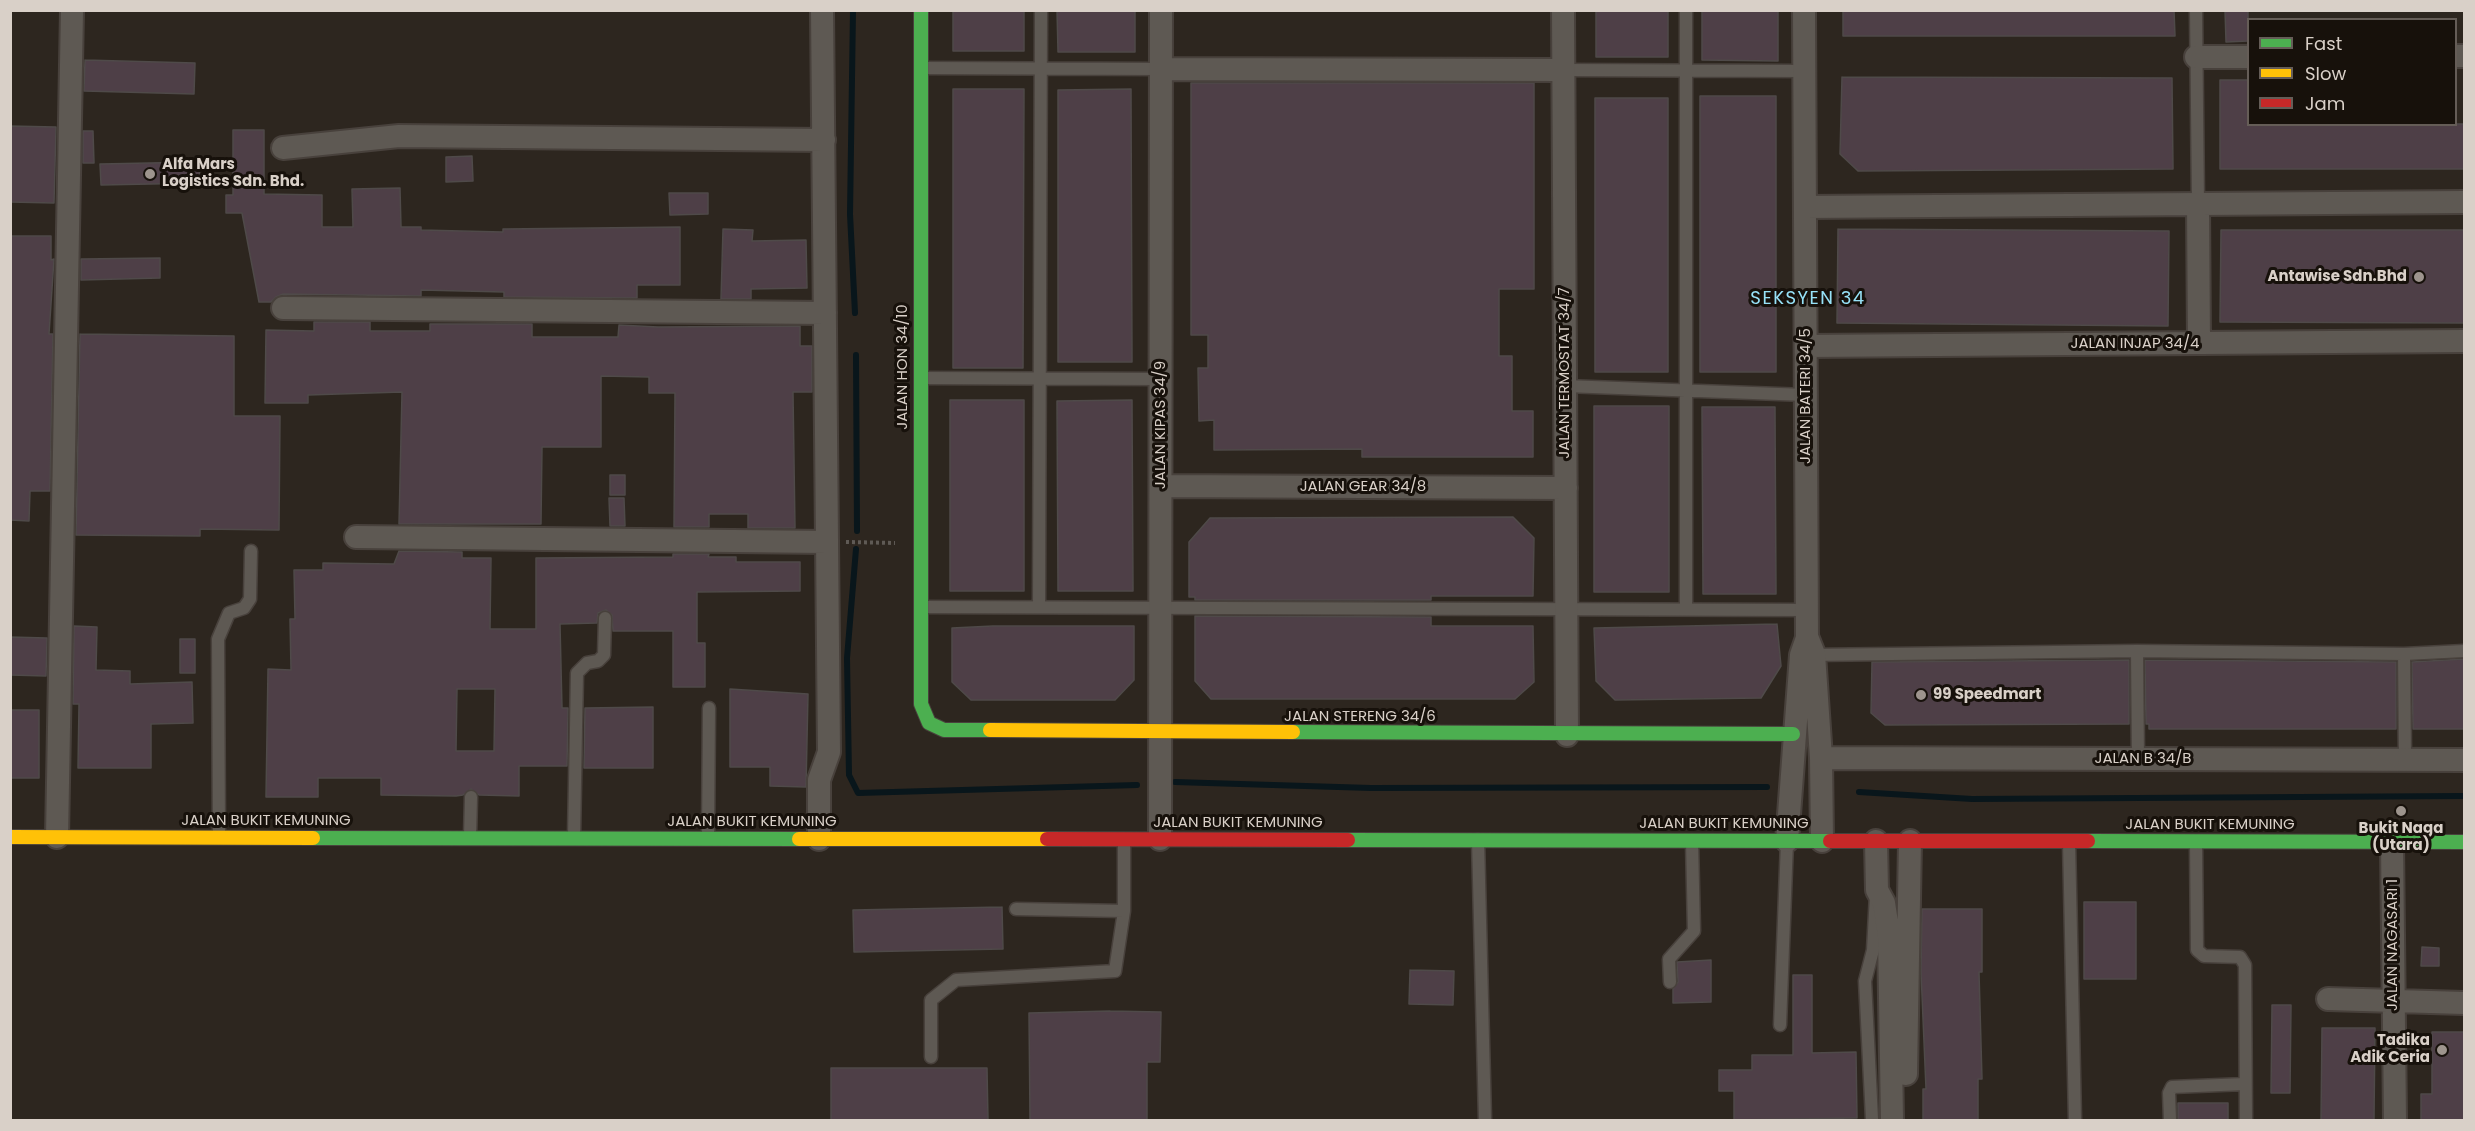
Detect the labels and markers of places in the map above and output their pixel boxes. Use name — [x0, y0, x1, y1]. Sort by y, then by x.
place label: Alfa Mars Logistics Sdn. Bhd. — [162, 156, 304, 191]
marker: Alfa Mars Logistics Sdn. Bhd. — [143, 167, 157, 181]
place label: Antawise Sdn.Bhd — [2267, 268, 2407, 286]
marker: Antawise Sdn.Bhd — [2412, 270, 2426, 284]
place label: 99 Speedmart — [1933, 686, 2041, 704]
marker: 99 Speedmart — [1914, 688, 1928, 702]
marker: Bukit Naga (Utara) — [2394, 804, 2408, 818]
place label: Bukit Naga (Utara) — [2359, 820, 2443, 855]
place label: Tadika Adik Ceria — [2350, 1032, 2430, 1067]
marker: Tadika Adik Ceria — [2435, 1043, 2449, 1057]

